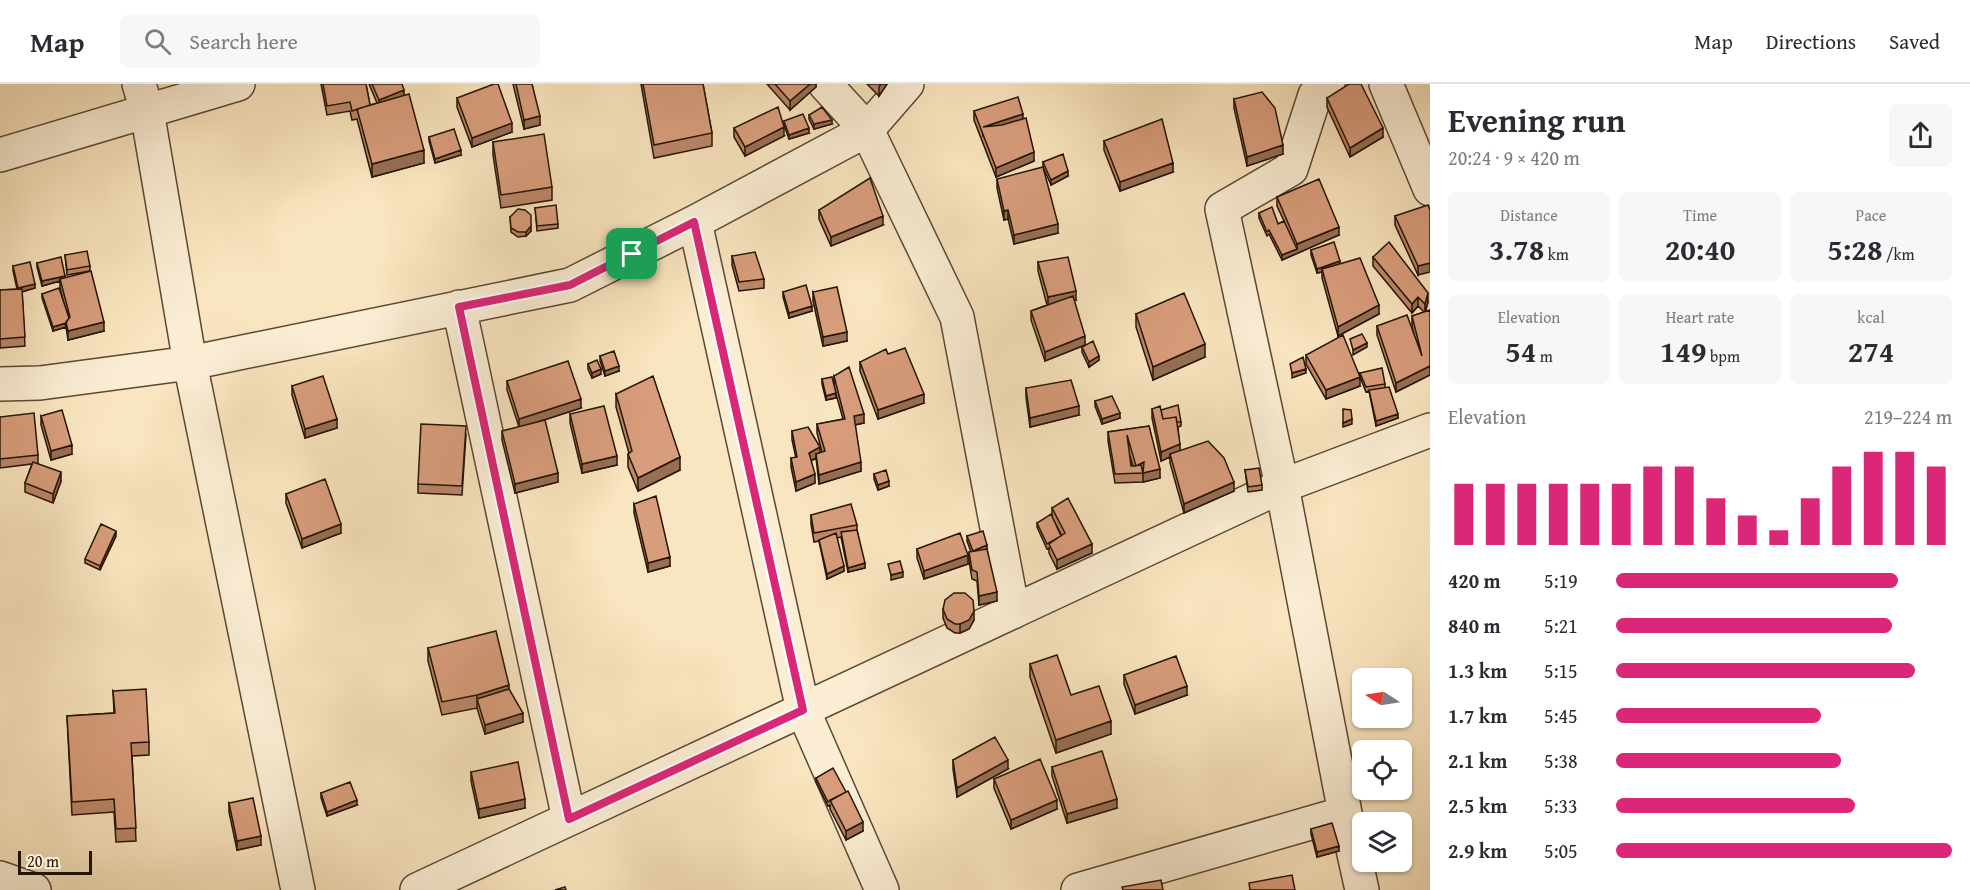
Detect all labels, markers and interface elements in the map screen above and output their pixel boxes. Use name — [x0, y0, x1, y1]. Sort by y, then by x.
search box — [120, 14, 540, 68]
text: Map — [30, 21, 84, 62]
icon: search — [141, 25, 174, 58]
text: Search here — [189, 25, 298, 57]
text: Map — [1694, 26, 1733, 57]
text: Directions — [1766, 26, 1856, 57]
text: Saved — [1889, 26, 1940, 57]
text: Evening run — [1448, 96, 1625, 144]
button: share — [1889, 104, 1952, 167]
text: 20:24 · 9 × 420 m — [1448, 143, 1580, 172]
text: Distance — [1500, 203, 1558, 227]
text: Time — [1683, 203, 1717, 227]
text: Pace — [1856, 203, 1886, 227]
text: 3.78 — [1489, 227, 1544, 271]
text: 20:40 — [1665, 227, 1735, 271]
text: 5:28 — [1827, 227, 1882, 271]
pin — [606, 228, 657, 279]
icon: arrive — [615, 237, 648, 270]
text: km — [1544, 242, 1569, 266]
text: /km — [1882, 242, 1915, 266]
text: Elevation — [1498, 305, 1560, 329]
text: Heart rate — [1666, 305, 1734, 329]
text: kcal — [1857, 305, 1885, 329]
text: 54 — [1505, 329, 1536, 373]
text: 149 — [1660, 329, 1707, 373]
text: 274 — [1848, 329, 1894, 373]
text: m — [1536, 344, 1553, 368]
text: bpm — [1707, 344, 1740, 368]
text: Elevation — [1448, 402, 1526, 431]
text: 219–224 m — [1864, 402, 1952, 431]
text: 420 m — [1448, 566, 1501, 595]
text: 5:19 — [1544, 566, 1578, 595]
text: 840 m — [1448, 611, 1501, 640]
text: 5:21 — [1544, 611, 1578, 640]
text: 1.3 km — [1448, 656, 1507, 685]
text: 5:15 — [1544, 656, 1578, 685]
north arrow — [1352, 668, 1412, 728]
map controls — [1352, 668, 1412, 872]
text: 1.7 km — [1448, 701, 1507, 730]
text: 5:45 — [1544, 701, 1578, 730]
button: locate — [1352, 740, 1412, 800]
text: 2.1 km — [1448, 746, 1507, 775]
text: 5:38 — [1544, 746, 1578, 775]
text: 2.5 km — [1448, 791, 1507, 820]
text: 5:33 — [1544, 791, 1578, 820]
button: layers — [1352, 812, 1412, 872]
text: 2.9 km — [1448, 836, 1507, 865]
text: 5:05 — [1544, 836, 1578, 865]
scale bar — [18, 848, 92, 876]
text: 20 m — [27, 849, 59, 873]

